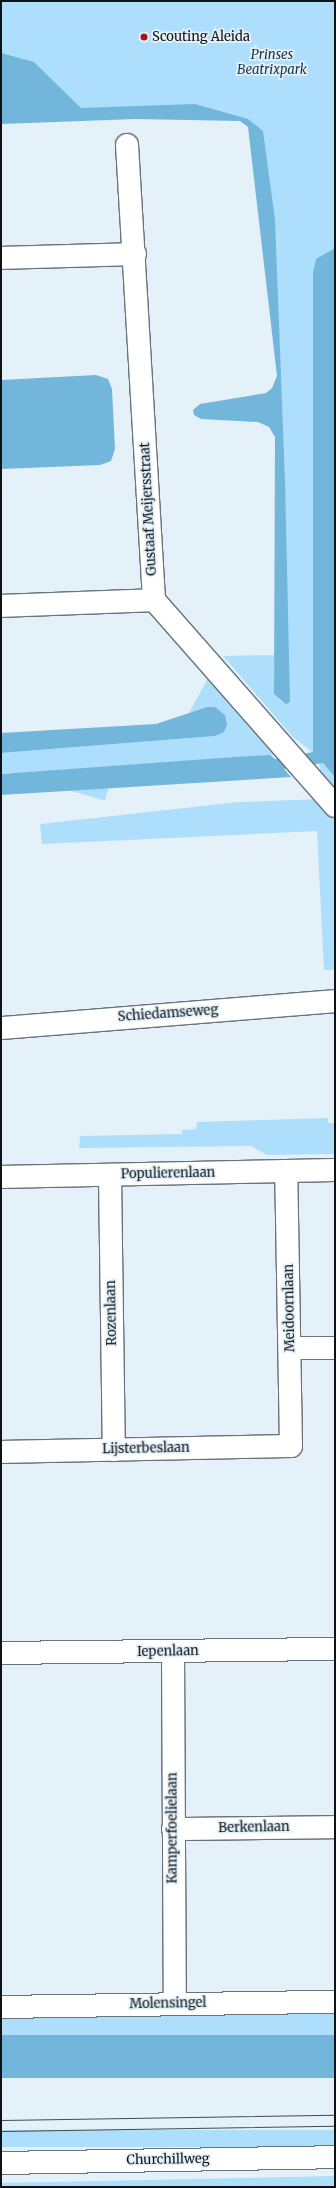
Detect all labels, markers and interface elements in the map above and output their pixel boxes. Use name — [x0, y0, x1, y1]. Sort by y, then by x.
place label: Scouting Aleida — [152, 29, 250, 45]
marker: Scouting Aleida — [139, 32, 149, 42]
park label: Prinses Beatrixpark — [237, 48, 307, 79]
street label: Gustaaf Meijersstraat — [138, 442, 160, 576]
street label: Schiedamseweg — [117, 1003, 219, 1025]
street label: Populierenlaan — [121, 1165, 215, 1183]
street label: Meidoornlaan — [281, 1264, 299, 1352]
street label: Rozenlaan — [104, 1280, 120, 1346]
street label: Lijsterbeslaan — [102, 1440, 190, 1458]
street label: Iepenlaan — [137, 1644, 199, 1660]
street label: Kamperfoelielaan — [165, 1772, 181, 1884]
street label: Berkenlaan — [218, 1820, 290, 1836]
street label: Molensingel — [129, 1996, 207, 2012]
street label: Churchillweg — [126, 2151, 210, 2169]

